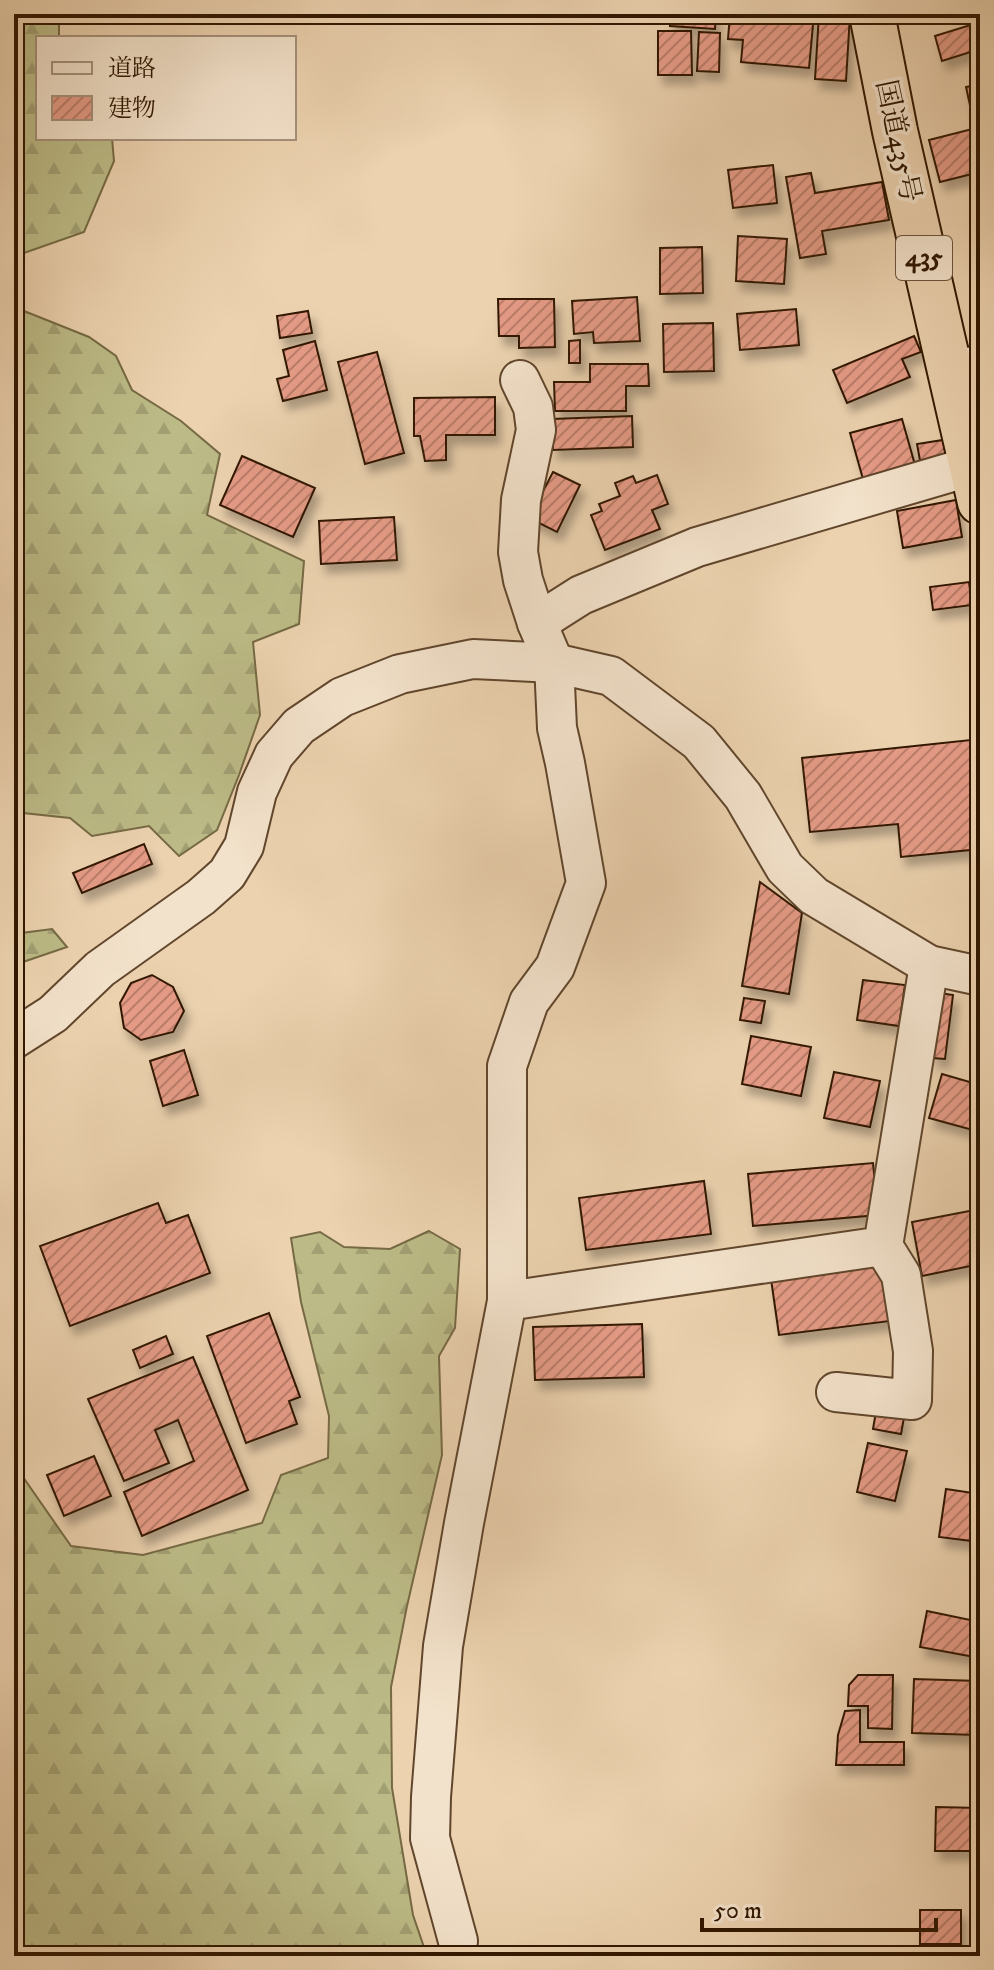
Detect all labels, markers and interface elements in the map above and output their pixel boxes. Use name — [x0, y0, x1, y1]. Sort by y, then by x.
legend — [36, 36, 296, 140]
text: 道路 — [108, 54, 156, 84]
street label: 国道435号 — [868, 76, 928, 206]
text: 建物 — [108, 94, 156, 124]
road number: 435 — [896, 236, 952, 280]
scale bar — [702, 1882, 936, 1932]
text: 50 m — [714, 1896, 762, 1926]

